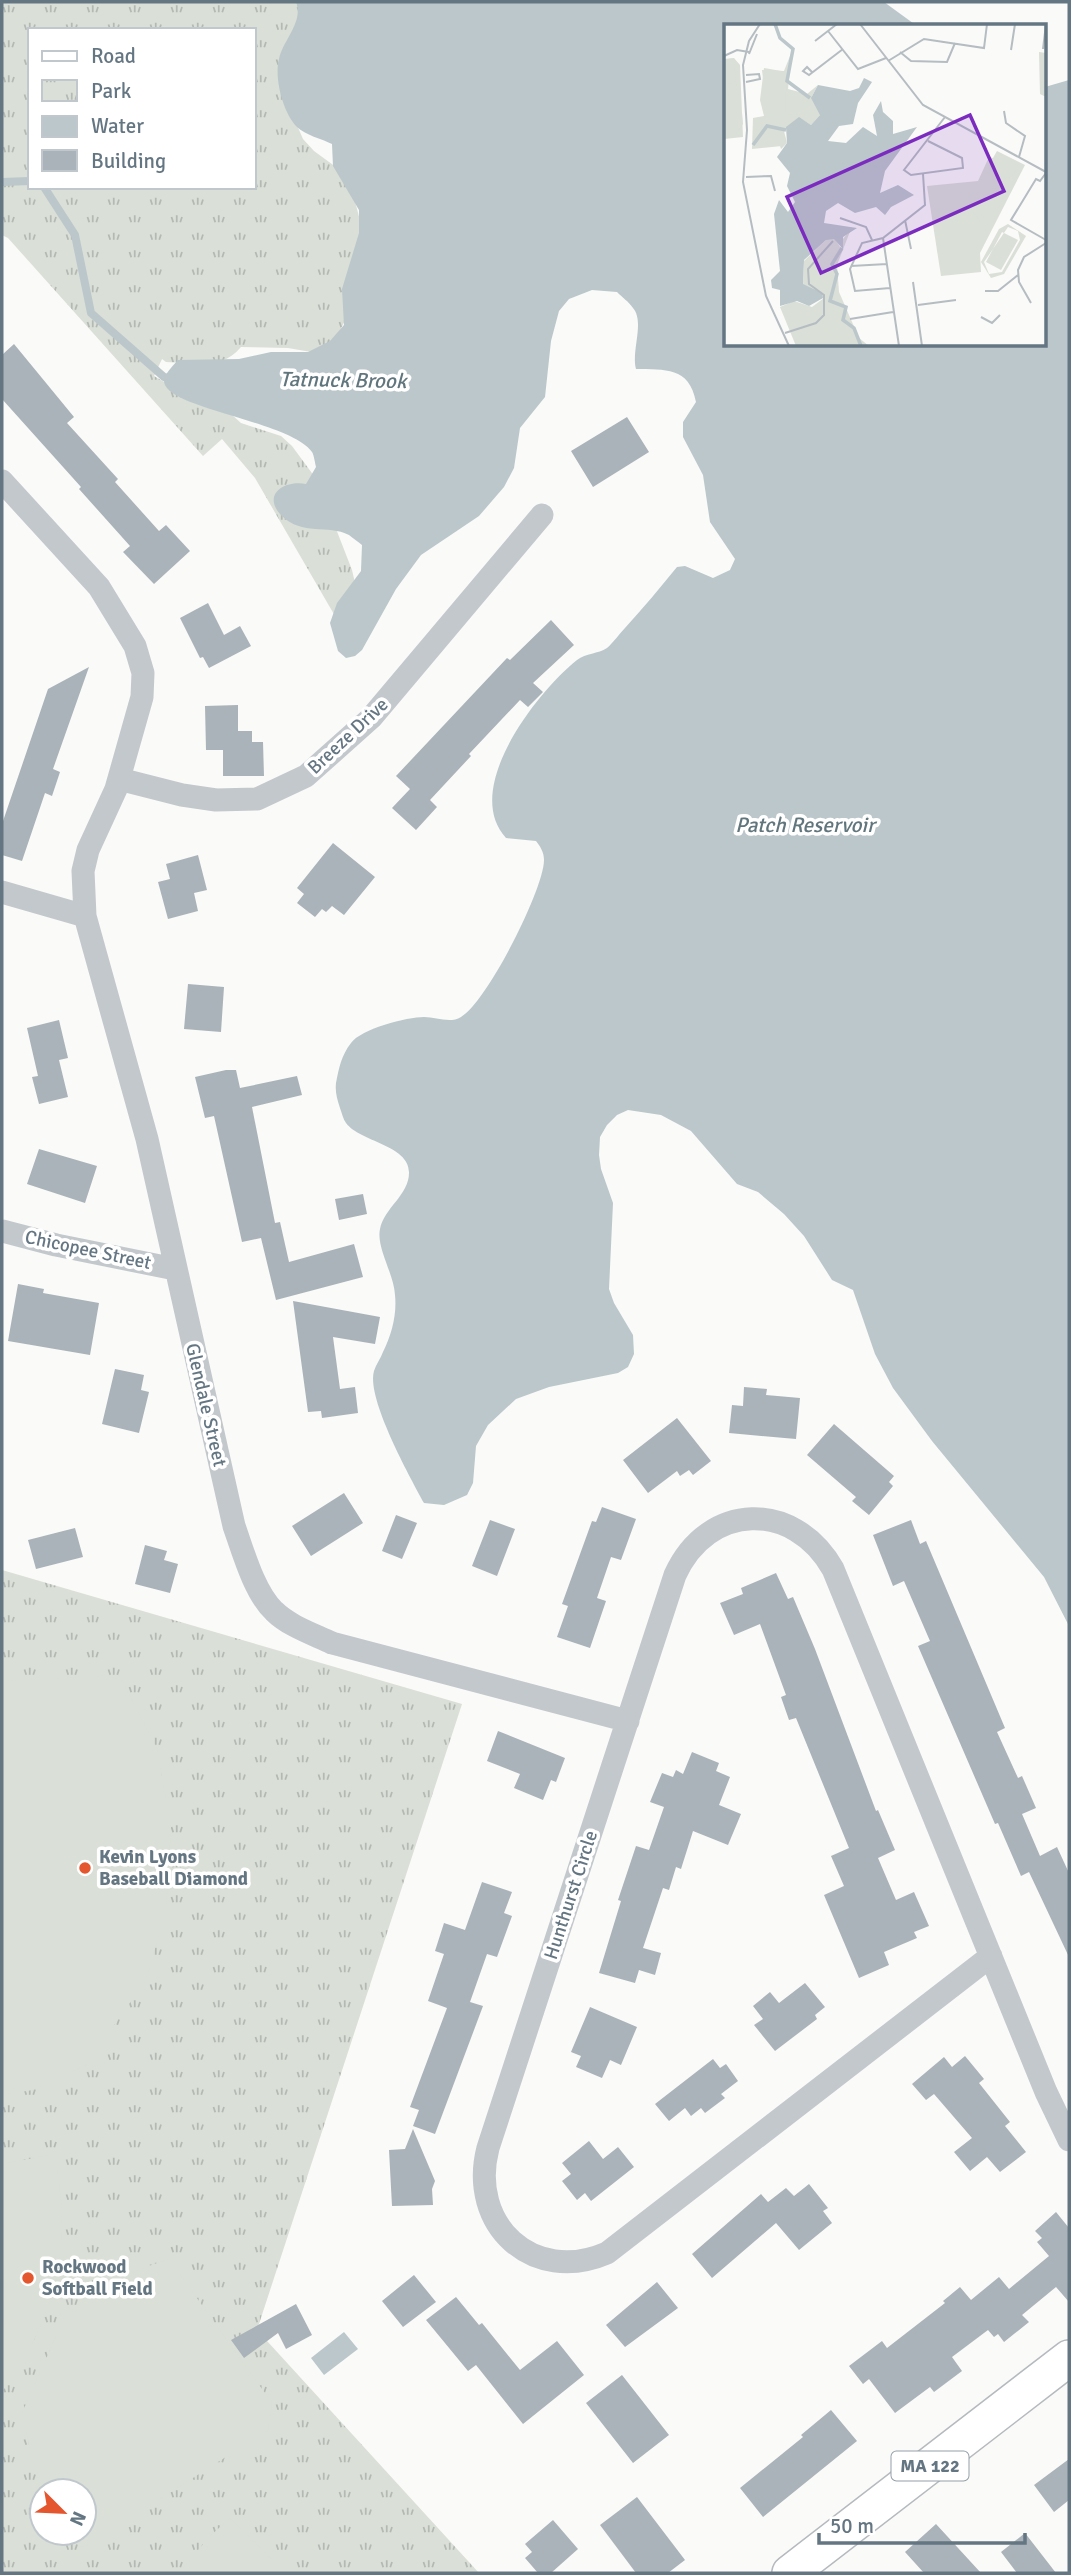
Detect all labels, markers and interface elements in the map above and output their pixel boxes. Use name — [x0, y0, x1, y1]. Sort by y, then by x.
inset map — [724, 24, 1046, 346]
legend — [28, 28, 256, 189]
text: Road — [91, 43, 136, 69]
text: Park — [91, 78, 132, 104]
text: Water — [91, 113, 144, 139]
text: Building — [91, 148, 166, 174]
water label: Tatnuck Brook — [279, 366, 409, 394]
street label: Breeze Drive — [303, 693, 393, 779]
water label: Patch Reservoir — [735, 812, 878, 838]
street label: Chicopee Street — [23, 1225, 154, 1275]
street label: Glendale Street — [180, 1341, 232, 1469]
street label: Hunthurst Circle — [539, 1827, 603, 1963]
place label: Kevin Lyons Baseball Diamond — [99, 1845, 248, 1891]
marker: Kevin Lyons Baseball Diamond — [77, 1860, 93, 1876]
place label: Rockwood Softball Field — [42, 2255, 153, 2301]
marker: Rockwood Softball Field — [20, 2270, 36, 2286]
road number: MA 122 — [892, 2452, 968, 2480]
north arrow — [28, 2477, 98, 2547]
scale bar — [819, 2502, 1026, 2546]
text: N — [64, 2508, 91, 2529]
text: 50 m — [830, 2513, 874, 2539]

